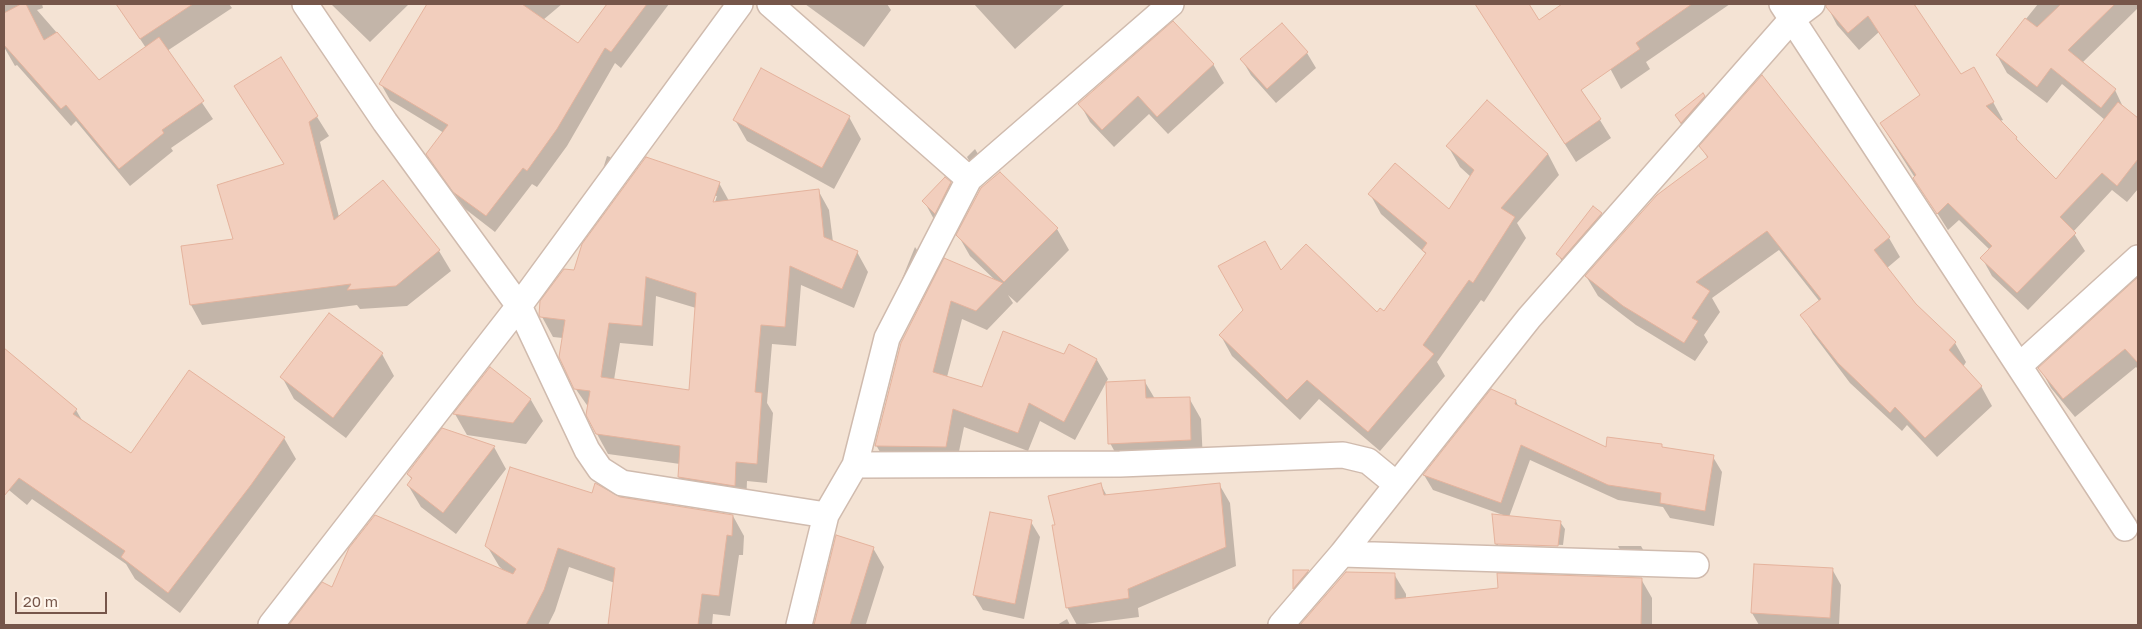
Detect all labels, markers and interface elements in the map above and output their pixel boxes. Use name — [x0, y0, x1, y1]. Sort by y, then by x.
scale bar — [18, 582, 110, 614]
text: 20 m — [23, 592, 58, 610]

